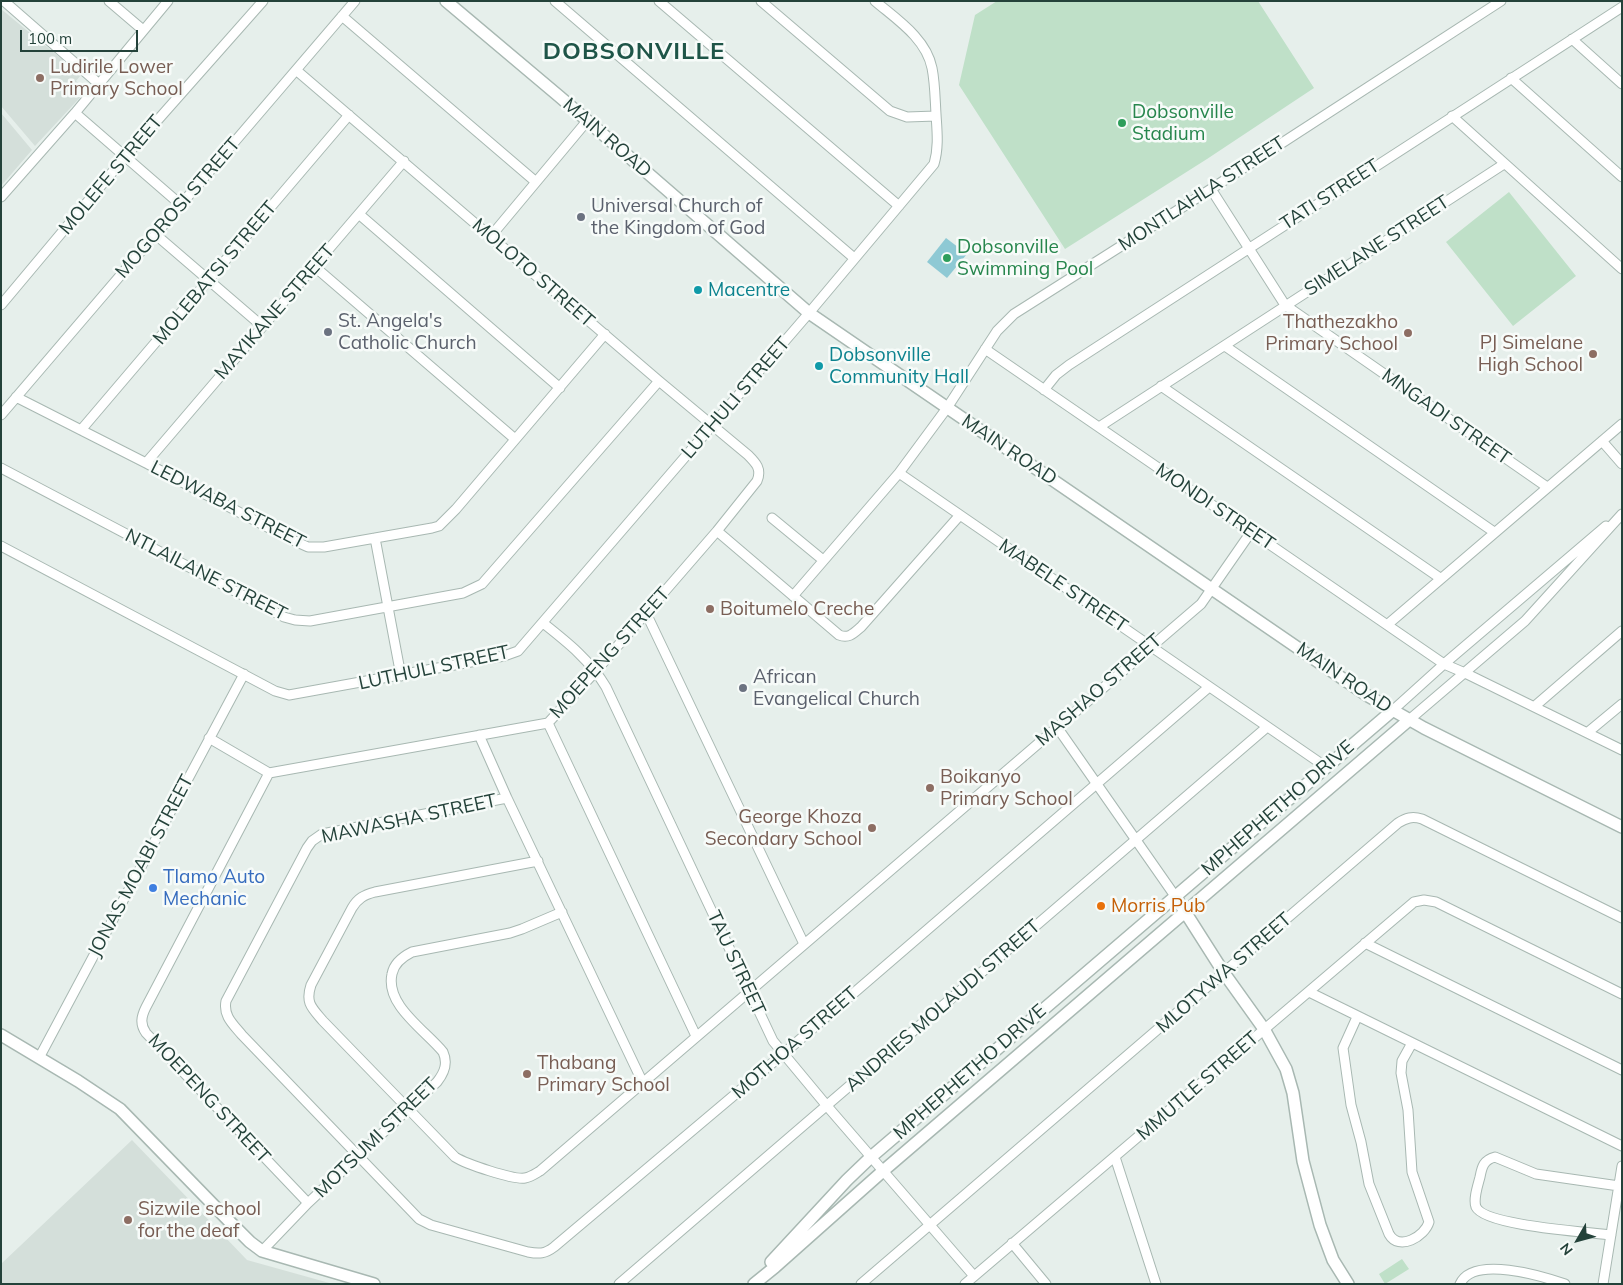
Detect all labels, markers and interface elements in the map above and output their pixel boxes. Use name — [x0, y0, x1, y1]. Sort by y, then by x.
scale bar — [22, 20, 140, 52]
text: 100 m — [28, 29, 72, 48]
district label: DOBSONVILLE — [541, 38, 727, 66]
place label: Ludirile Lower Primary School — [50, 56, 183, 100]
marker: Ludirile Lower Primary School — [34, 72, 46, 84]
street label: MAIN ROAD — [558, 93, 656, 183]
place label: Dobsonville Stadium — [1132, 101, 1234, 145]
street label: MOLEFE STREET — [54, 111, 168, 239]
marker: Dobsonville Stadium — [1116, 117, 1128, 129]
street label: MONTLAHLA STREET — [1115, 132, 1289, 256]
street label: MOGOROSI STREET — [111, 133, 245, 283]
street label: TATI STREET — [1276, 154, 1384, 236]
street label: SIMELANE STREET — [1300, 191, 1454, 301]
place label: Universal Church of the Kingdom of God — [591, 195, 765, 239]
street label: MOLEBATSI STREET — [148, 197, 282, 349]
marker: Universal Church of the Kingdom of God — [575, 211, 587, 223]
street label: MOLOTO STREET — [467, 214, 599, 332]
place label: Dobsonville Swimming Pool — [957, 236, 1093, 280]
street label: MAYIKANE STREET — [210, 240, 340, 384]
marker: Dobsonville Swimming Pool — [941, 252, 953, 264]
place label: Macentre — [708, 279, 790, 301]
marker: Macentre — [692, 284, 704, 296]
place label: St. Angela's Catholic Church — [338, 310, 477, 354]
place label: Thathezakho Primary School — [1265, 311, 1398, 355]
marker: St. Angela's Catholic Church — [322, 326, 334, 338]
marker: Thathezakho Primary School — [1402, 327, 1414, 339]
place label: PJ Simelane High School — [1478, 332, 1583, 376]
street label: LUTHULI STREET — [677, 333, 795, 463]
place label: Dobsonville Community Hall — [829, 344, 969, 388]
marker: PJ Simelane High School — [1587, 348, 1599, 360]
marker: Dobsonville Community Hall — [813, 360, 825, 372]
street label: MNGADI STREET — [1377, 364, 1515, 470]
street label: MAIN ROAD — [957, 410, 1061, 490]
street label: LEDWABA STREET — [147, 456, 309, 554]
street label: MONDI STREET — [1151, 459, 1279, 555]
street label: NTLAILANE STREET — [121, 524, 291, 626]
street label: MABELE STREET — [994, 534, 1132, 638]
street label: MOEPENG STREET — [545, 583, 675, 723]
place label: Boitumelo Creche — [720, 598, 874, 620]
marker: Boitumelo Creche — [704, 603, 716, 615]
street label: MASHAO STREET — [1031, 629, 1167, 751]
street label: MAIN ROAD — [1292, 638, 1396, 718]
street label: LUTHULI STREET — [357, 641, 511, 695]
place label: African Evangelical Church — [753, 666, 920, 710]
marker: African Evangelical Church — [737, 682, 749, 694]
street label: MPHEPHETHO DRIVE — [1197, 736, 1359, 880]
place label: Boikanyo Primary School — [940, 766, 1073, 810]
street label: JONAS MOABI STREET — [83, 771, 199, 961]
marker: Boikanyo Primary School — [924, 782, 936, 794]
street label: MAWASHA STREET — [319, 789, 499, 849]
place label: George Khoza Secondary School — [705, 806, 862, 850]
marker: George Khoza Secondary School — [866, 822, 878, 834]
place label: Tlamo Auto Mechanic — [163, 866, 265, 910]
marker: Tlamo Auto Mechanic — [147, 882, 159, 894]
place label: Morris Pub — [1111, 895, 1205, 917]
marker: Morris Pub — [1095, 900, 1107, 912]
street label: TAU STREET — [702, 907, 770, 1019]
street label: MLOTYWA STREET — [1152, 908, 1296, 1038]
street label: ANDRIES MOLAUDI STREET — [841, 915, 1045, 1097]
street label: MOTHOA STREET — [727, 982, 863, 1104]
street label: MPHEPHETHO DRIVE — [889, 1000, 1051, 1144]
street label: MMUTLE STREET — [1132, 1027, 1264, 1145]
street label: MOEPENG STREET — [143, 1030, 275, 1168]
place label: Thabang Primary School — [537, 1052, 670, 1096]
marker: Thabang Primary School — [521, 1068, 533, 1080]
street label: MOTSUMI STREET — [310, 1073, 442, 1203]
place label: Sizwile school for the deaf — [138, 1198, 261, 1242]
marker: Sizwile school for the deaf — [122, 1214, 134, 1226]
north arrow — [1553, 1215, 1603, 1265]
text: N — [1556, 1240, 1577, 1259]

